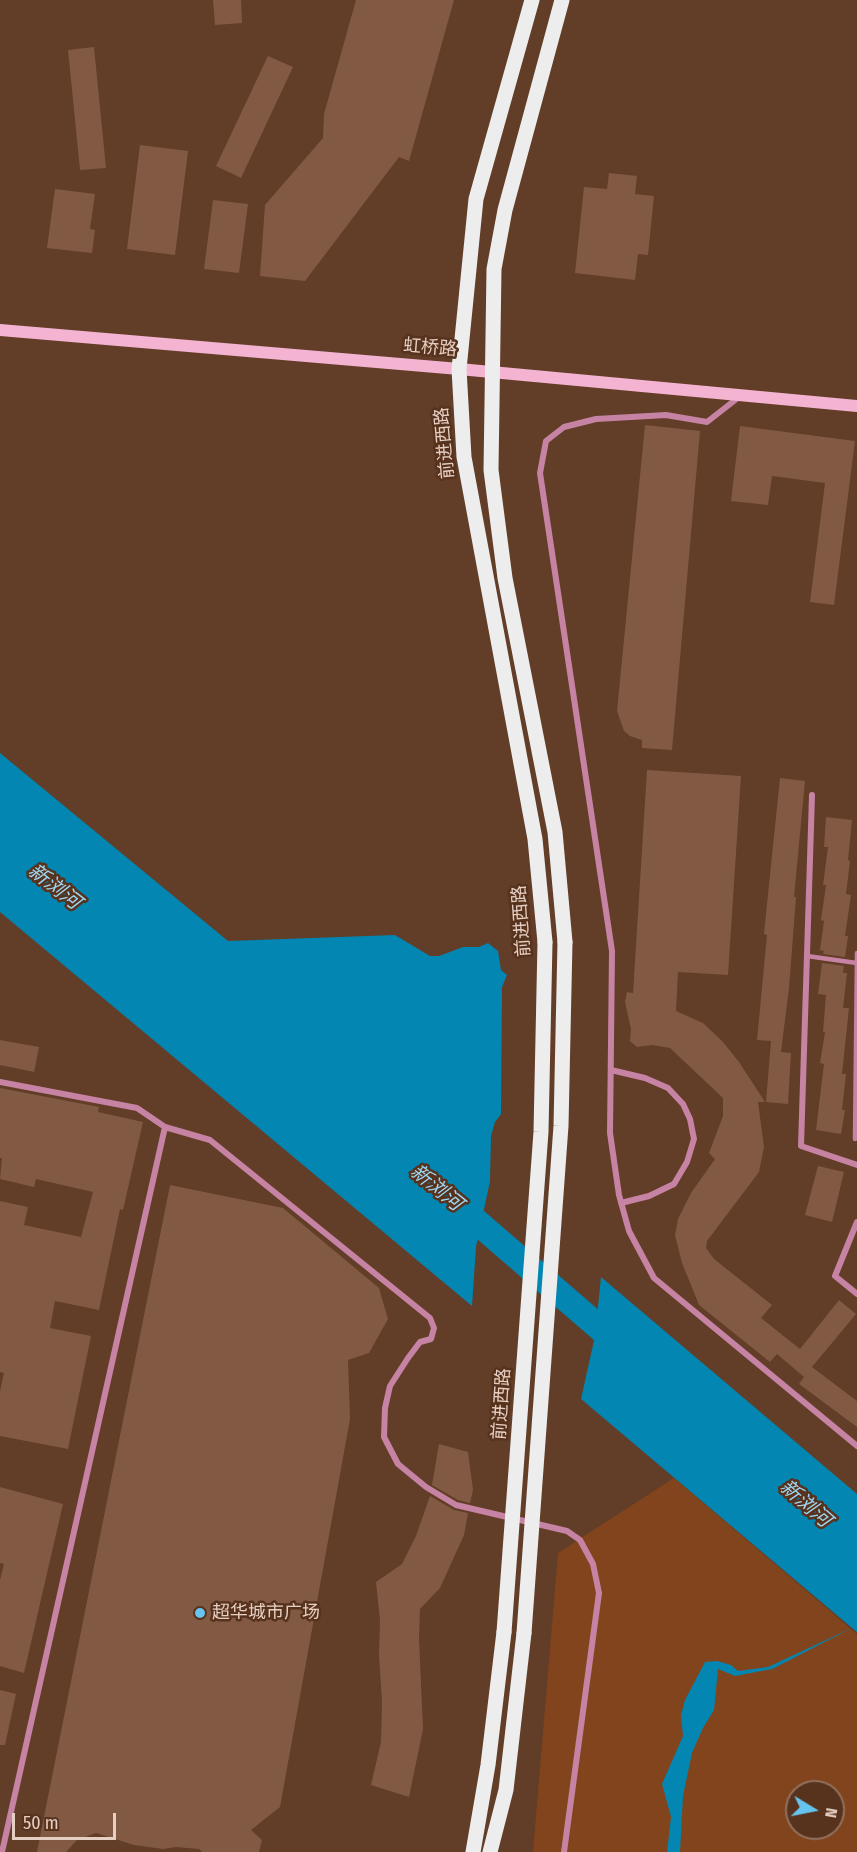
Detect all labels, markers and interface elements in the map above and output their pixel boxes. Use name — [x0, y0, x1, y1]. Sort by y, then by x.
street label: 虹桥路 — [402, 335, 458, 361]
street label: 前进西路 — [431, 406, 459, 480]
water label: 新浏河 — [23, 859, 85, 915]
street label: 前进西路 — [509, 884, 535, 958]
water label: 新浏河 — [405, 1160, 467, 1216]
street label: 前进西路 — [489, 1367, 515, 1441]
water label: 新浏河 — [774, 1475, 836, 1533]
place label: 超华城市广场 — [212, 1602, 320, 1624]
marker: 超华城市广场 — [193, 1606, 207, 1620]
north arrow — [785, 1780, 845, 1840]
scale bar — [15, 1801, 118, 1839]
text: N — [821, 1806, 841, 1819]
text: 50 m — [23, 1812, 59, 1834]

